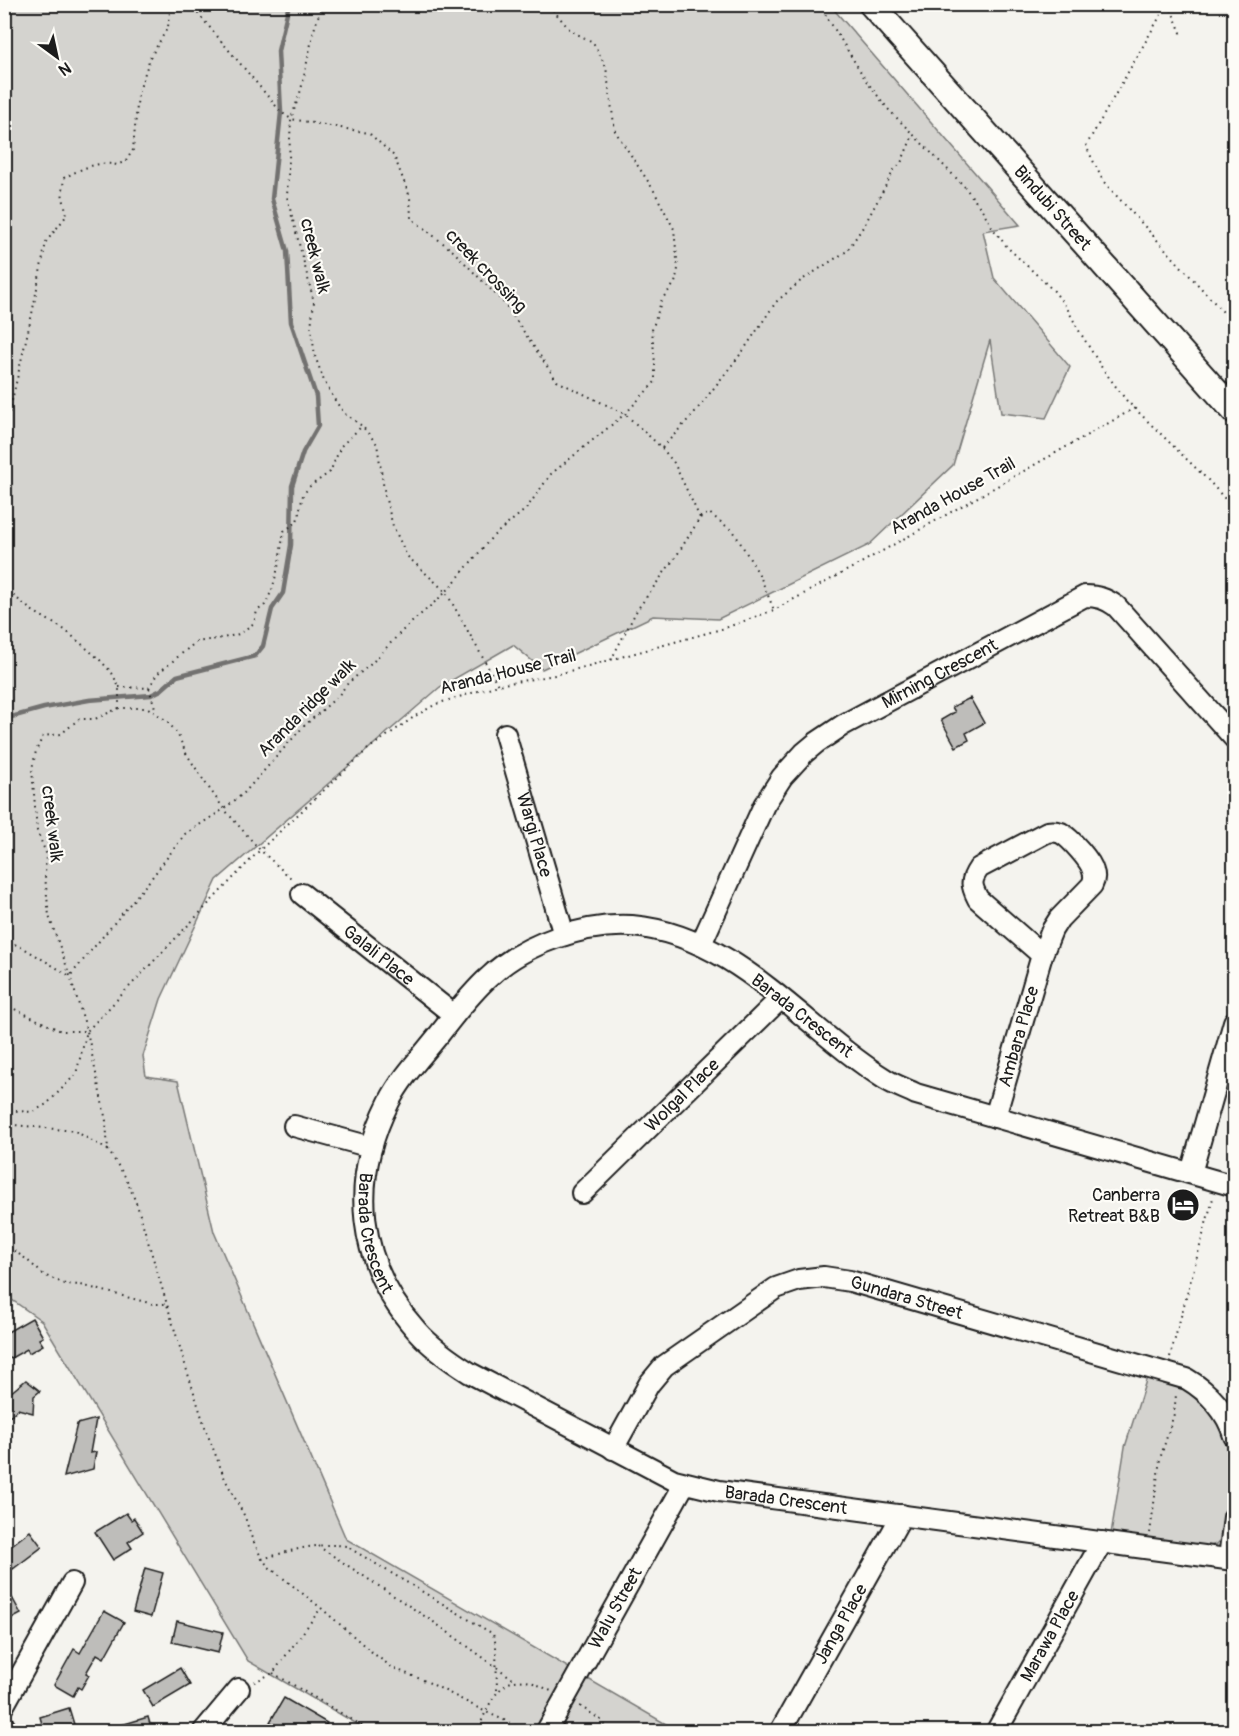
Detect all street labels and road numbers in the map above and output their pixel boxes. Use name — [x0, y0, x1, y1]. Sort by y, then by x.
street label: Bindubi Street — [1009, 160, 1097, 256]
street label: creek walk — [295, 216, 336, 296]
street label: creek crossing — [440, 224, 532, 318]
street label: Aranda House Trail — [886, 452, 1020, 540]
street label: Mirning Crescent — [878, 633, 1002, 714]
street label: Aranda House Trail — [437, 644, 579, 700]
street label: Aranda ridge walk — [253, 654, 361, 762]
street label: creek walk — [36, 785, 68, 864]
street label: Wargi Place — [511, 790, 558, 880]
street label: Galali Place — [338, 920, 419, 991]
street label: Barada Crescent — [746, 969, 858, 1064]
street label: Ambara Place — [993, 983, 1044, 1089]
street label: Wolgal Place — [640, 1053, 724, 1137]
street label: Barada Crescent — [353, 1171, 399, 1298]
street label: Gundara Street — [848, 1270, 966, 1325]
street label: Barada Crescent — [723, 1480, 849, 1520]
street label: Walu Street — [583, 1563, 648, 1653]
street label: Janga Place — [809, 1580, 873, 1668]
street label: Marawa Place — [1015, 1586, 1084, 1686]

